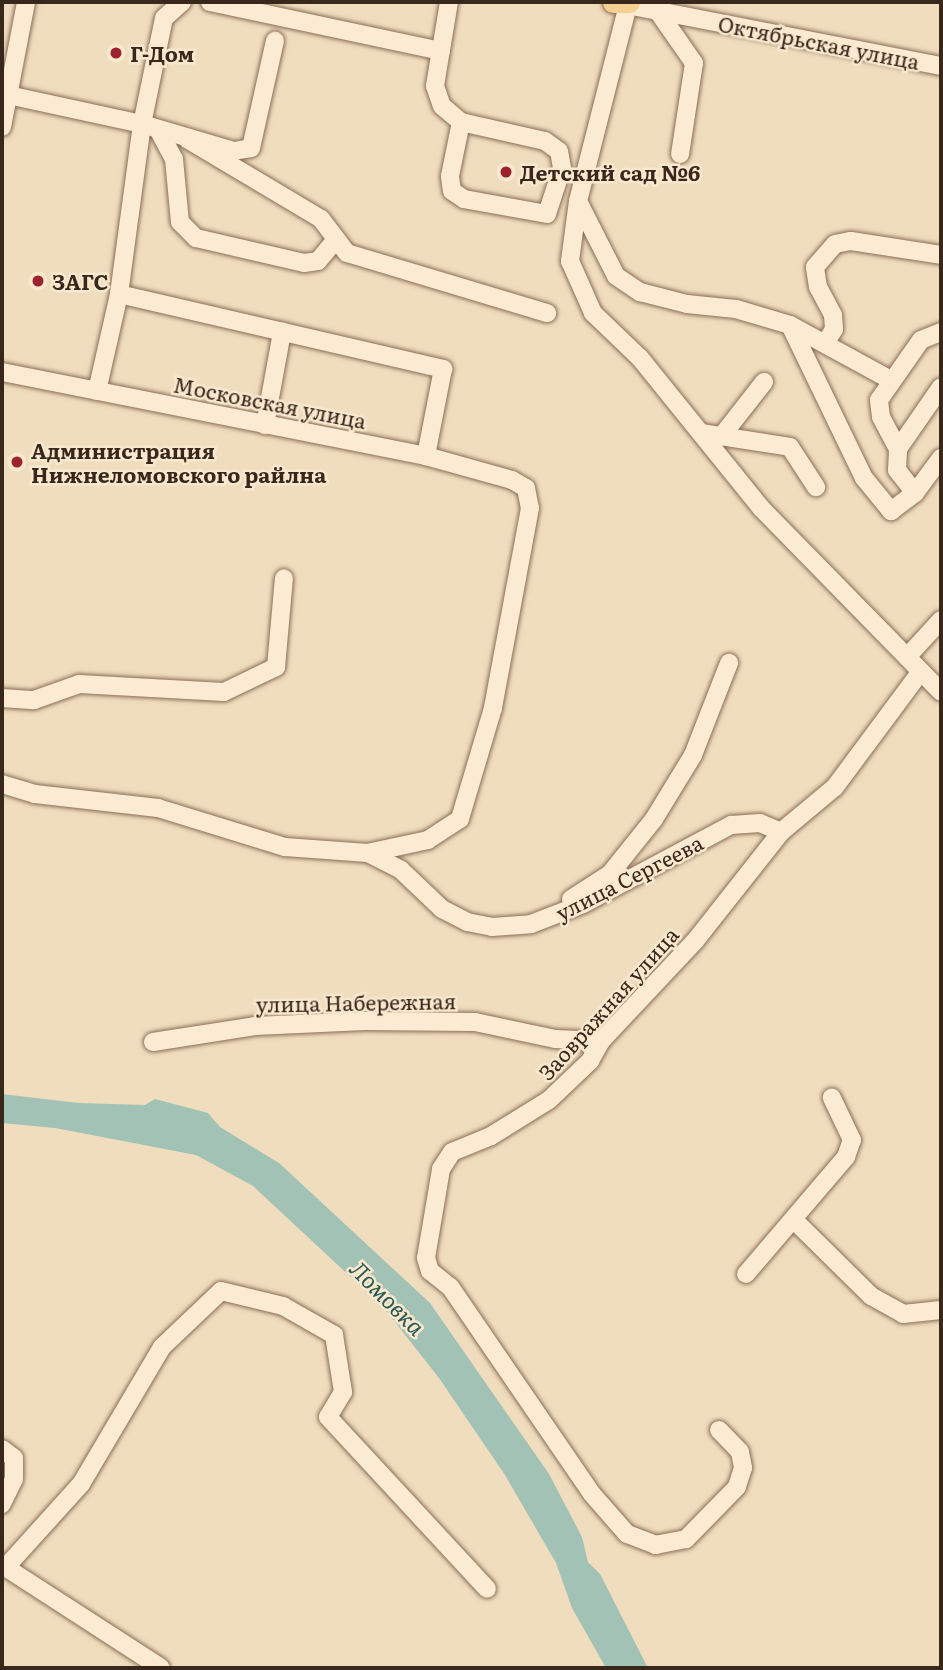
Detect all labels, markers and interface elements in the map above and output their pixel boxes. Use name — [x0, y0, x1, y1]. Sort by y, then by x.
street label: Октябрьская улица — [716, 10, 922, 74]
place label: Г-Дом — [130, 40, 194, 66]
marker: Г-Дом — [108, 45, 124, 61]
place label: Детский сад №6 — [520, 159, 700, 185]
marker: Детский сад №6 — [498, 164, 514, 180]
place label: ЗАГС — [52, 268, 108, 294]
marker: ЗАГС — [30, 273, 46, 289]
street label: Московская улица — [171, 371, 369, 433]
place label: Администрация Нижнеломовского райлна — [31, 437, 326, 487]
marker: Администрация Нижнеломовского райлна — [9, 454, 25, 470]
street label: улица Сергеева — [551, 829, 707, 925]
street label: Заовражная улица — [533, 922, 683, 1084]
street label: улица Набережная — [256, 988, 456, 1016]
water label: Ломовка — [345, 1254, 431, 1340]

